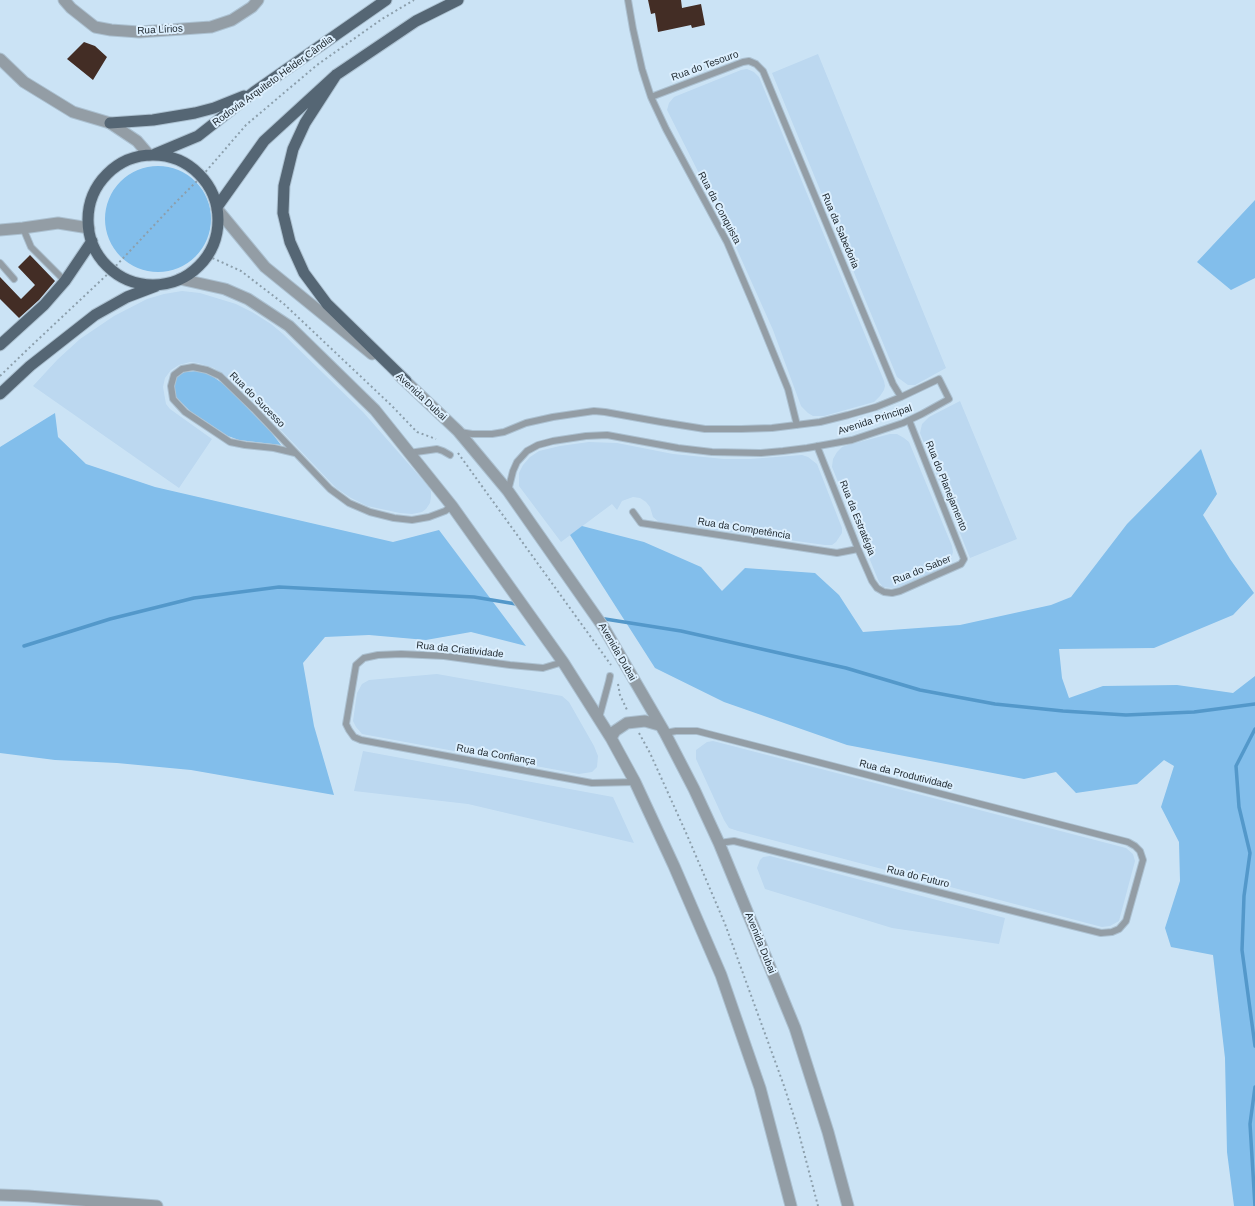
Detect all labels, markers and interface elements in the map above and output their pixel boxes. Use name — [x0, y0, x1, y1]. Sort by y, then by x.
street label: Rua Lírios — [137, 23, 183, 37]
street label: Rodovia Arquiteto Helder Cândia — [210, 33, 336, 129]
street label: Rua do Tesouro — [670, 48, 740, 84]
street label: Rua da Conquista — [695, 170, 743, 246]
street label: Rua da Sabedoria — [819, 192, 861, 270]
street label: Rua do Sucesso — [227, 370, 287, 430]
street label: Avenida Dubai — [393, 370, 449, 424]
street label: Avenida Principal — [836, 402, 914, 438]
street label: Rua do Planejamento — [922, 439, 970, 533]
street label: Rua da Estratégia — [836, 479, 878, 557]
street label: Rua da Competência — [697, 516, 791, 542]
street label: Rua do Saber — [891, 553, 953, 587]
street label: Avenida Dubai — [596, 621, 638, 683]
street label: Rua da Criatividade — [416, 639, 504, 661]
street label: Rua da Confiança — [456, 742, 536, 768]
street label: Rua da Produtividade — [858, 758, 954, 792]
street label: Rua do Futuro — [886, 863, 950, 891]
street label: Avenida Dubai — [742, 911, 778, 975]

